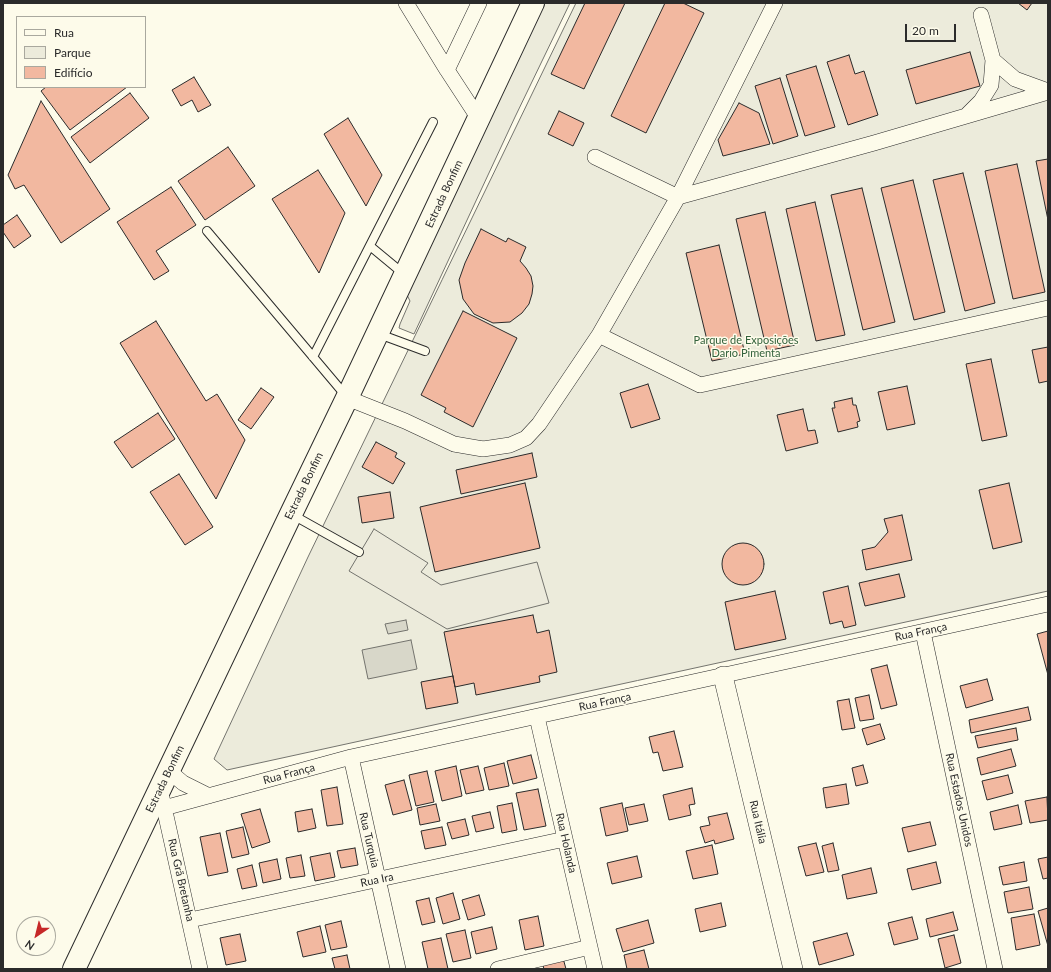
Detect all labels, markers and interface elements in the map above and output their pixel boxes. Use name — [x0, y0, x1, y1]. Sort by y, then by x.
legend — [16, 16, 146, 88]
scale bar — [907, 16, 958, 42]
text: 20 m — [912, 23, 939, 38]
text: Rua — [54, 25, 74, 40]
text: Parque — [54, 45, 91, 60]
text: Edifício — [54, 65, 93, 80]
street label: Estrada Bonfim — [422, 158, 466, 230]
park label: Parque de Exposições Dario Pimenta — [694, 333, 798, 359]
street label: Estrada Bonfim — [282, 450, 326, 522]
street label: Rua França — [894, 620, 948, 644]
street label: Rua França — [578, 690, 632, 714]
street label: Estrada Bonfim — [143, 743, 187, 815]
street label: Rua Estados Unidos — [943, 752, 975, 848]
street label: Rua França — [262, 761, 316, 787]
street label: Rua Itália — [747, 799, 769, 845]
street label: Rua Turquia — [356, 811, 382, 869]
street label: Rua Holanda — [553, 812, 579, 874]
street label: Rua Grã Bretanha — [165, 837, 197, 923]
street label: Rua Ira — [359, 870, 395, 890]
north arrow — [16, 916, 56, 956]
text: N — [22, 938, 37, 953]

